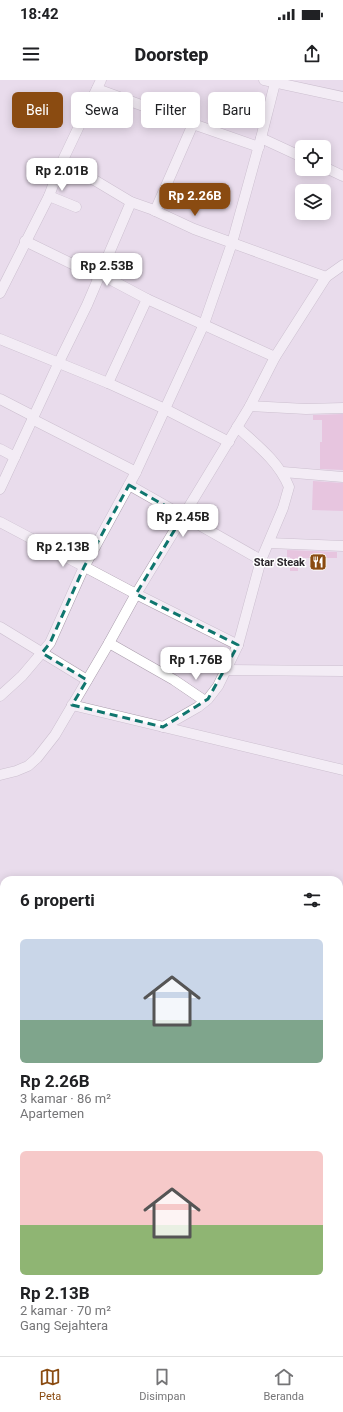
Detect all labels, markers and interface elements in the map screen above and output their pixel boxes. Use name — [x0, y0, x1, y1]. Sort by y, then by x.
text: 18:42 — [20, 5, 59, 23]
icon: menu — [20, 43, 42, 65]
icon: share — [301, 43, 323, 65]
text: Doorstep — [135, 44, 208, 65]
chip: Beli — [12, 92, 63, 128]
chip: Sewa — [71, 92, 133, 128]
chip: Filter — [141, 92, 200, 128]
chip: Baru — [208, 92, 265, 128]
map controls — [295, 140, 331, 220]
button: locate — [295, 140, 331, 176]
pin: Rp 2.01B — [21, 158, 103, 192]
text: Rp 2.01B — [35, 163, 89, 178]
pin: Rp 2.26B — [154, 183, 236, 217]
button: layers — [295, 184, 331, 220]
text: Rp 2.26B — [168, 188, 222, 203]
pin: Rp 2.53B — [66, 253, 148, 287]
text: Rp 2.53B — [80, 258, 134, 273]
pin: Rp 2.45B — [142, 504, 224, 538]
text: Rp 2.45B — [156, 509, 210, 524]
pin: Rp 2.13B — [22, 534, 104, 568]
text: Rp 2.13B — [36, 539, 90, 554]
restaurant icon: Star Steak — [308, 552, 328, 572]
place label: Star Steak — [254, 556, 305, 569]
pin: Rp 1.76B — [155, 647, 237, 681]
text: Rp 1.76B — [169, 652, 223, 667]
icon: filters — [301, 889, 323, 911]
text: 6 properti — [20, 890, 95, 910]
icon: home — [136, 965, 208, 1037]
text: Rp 2.26B — [20, 1071, 90, 1091]
text: 3 kamar · 86 m² — [20, 1091, 111, 1106]
text: Apartemen — [20, 1106, 84, 1121]
icon: home — [136, 1177, 208, 1249]
text: Rp 2.13B — [20, 1283, 90, 1303]
text: 2 kamar · 70 m² — [20, 1303, 111, 1318]
text: Gang Sejahtera — [20, 1318, 108, 1333]
tab: Peta — [39, 1366, 61, 1403]
tab: Disimpan — [139, 1366, 185, 1403]
tab: Beranda — [264, 1366, 304, 1403]

